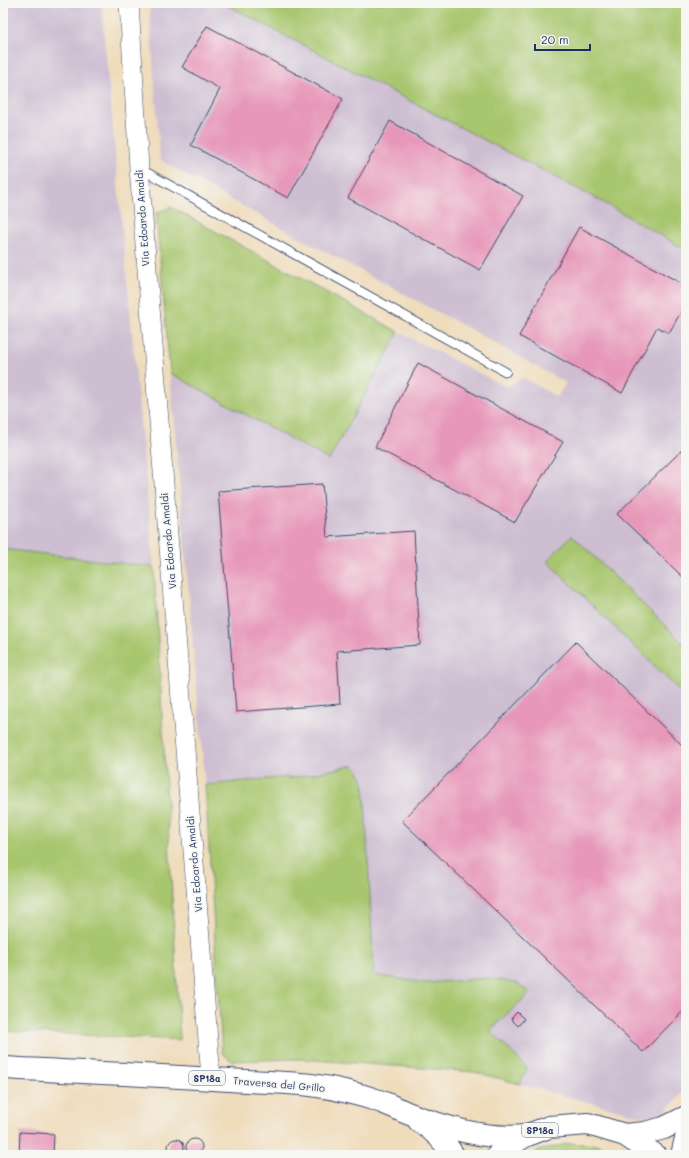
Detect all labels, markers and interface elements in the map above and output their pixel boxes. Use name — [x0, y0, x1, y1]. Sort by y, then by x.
scale bar — [535, 26, 590, 52]
text: 20 m — [541, 31, 569, 47]
street label: Via Edoardo Amaldi — [132, 169, 152, 267]
street label: Via Edoardo Amaldi — [157, 492, 179, 590]
street label: Via Edoardo Amaldi — [183, 815, 205, 913]
road number: SP18a — [189, 1071, 225, 1085]
street label: Traversa del Grillo — [232, 1073, 326, 1095]
road number: SP18a — [522, 1123, 558, 1137]

